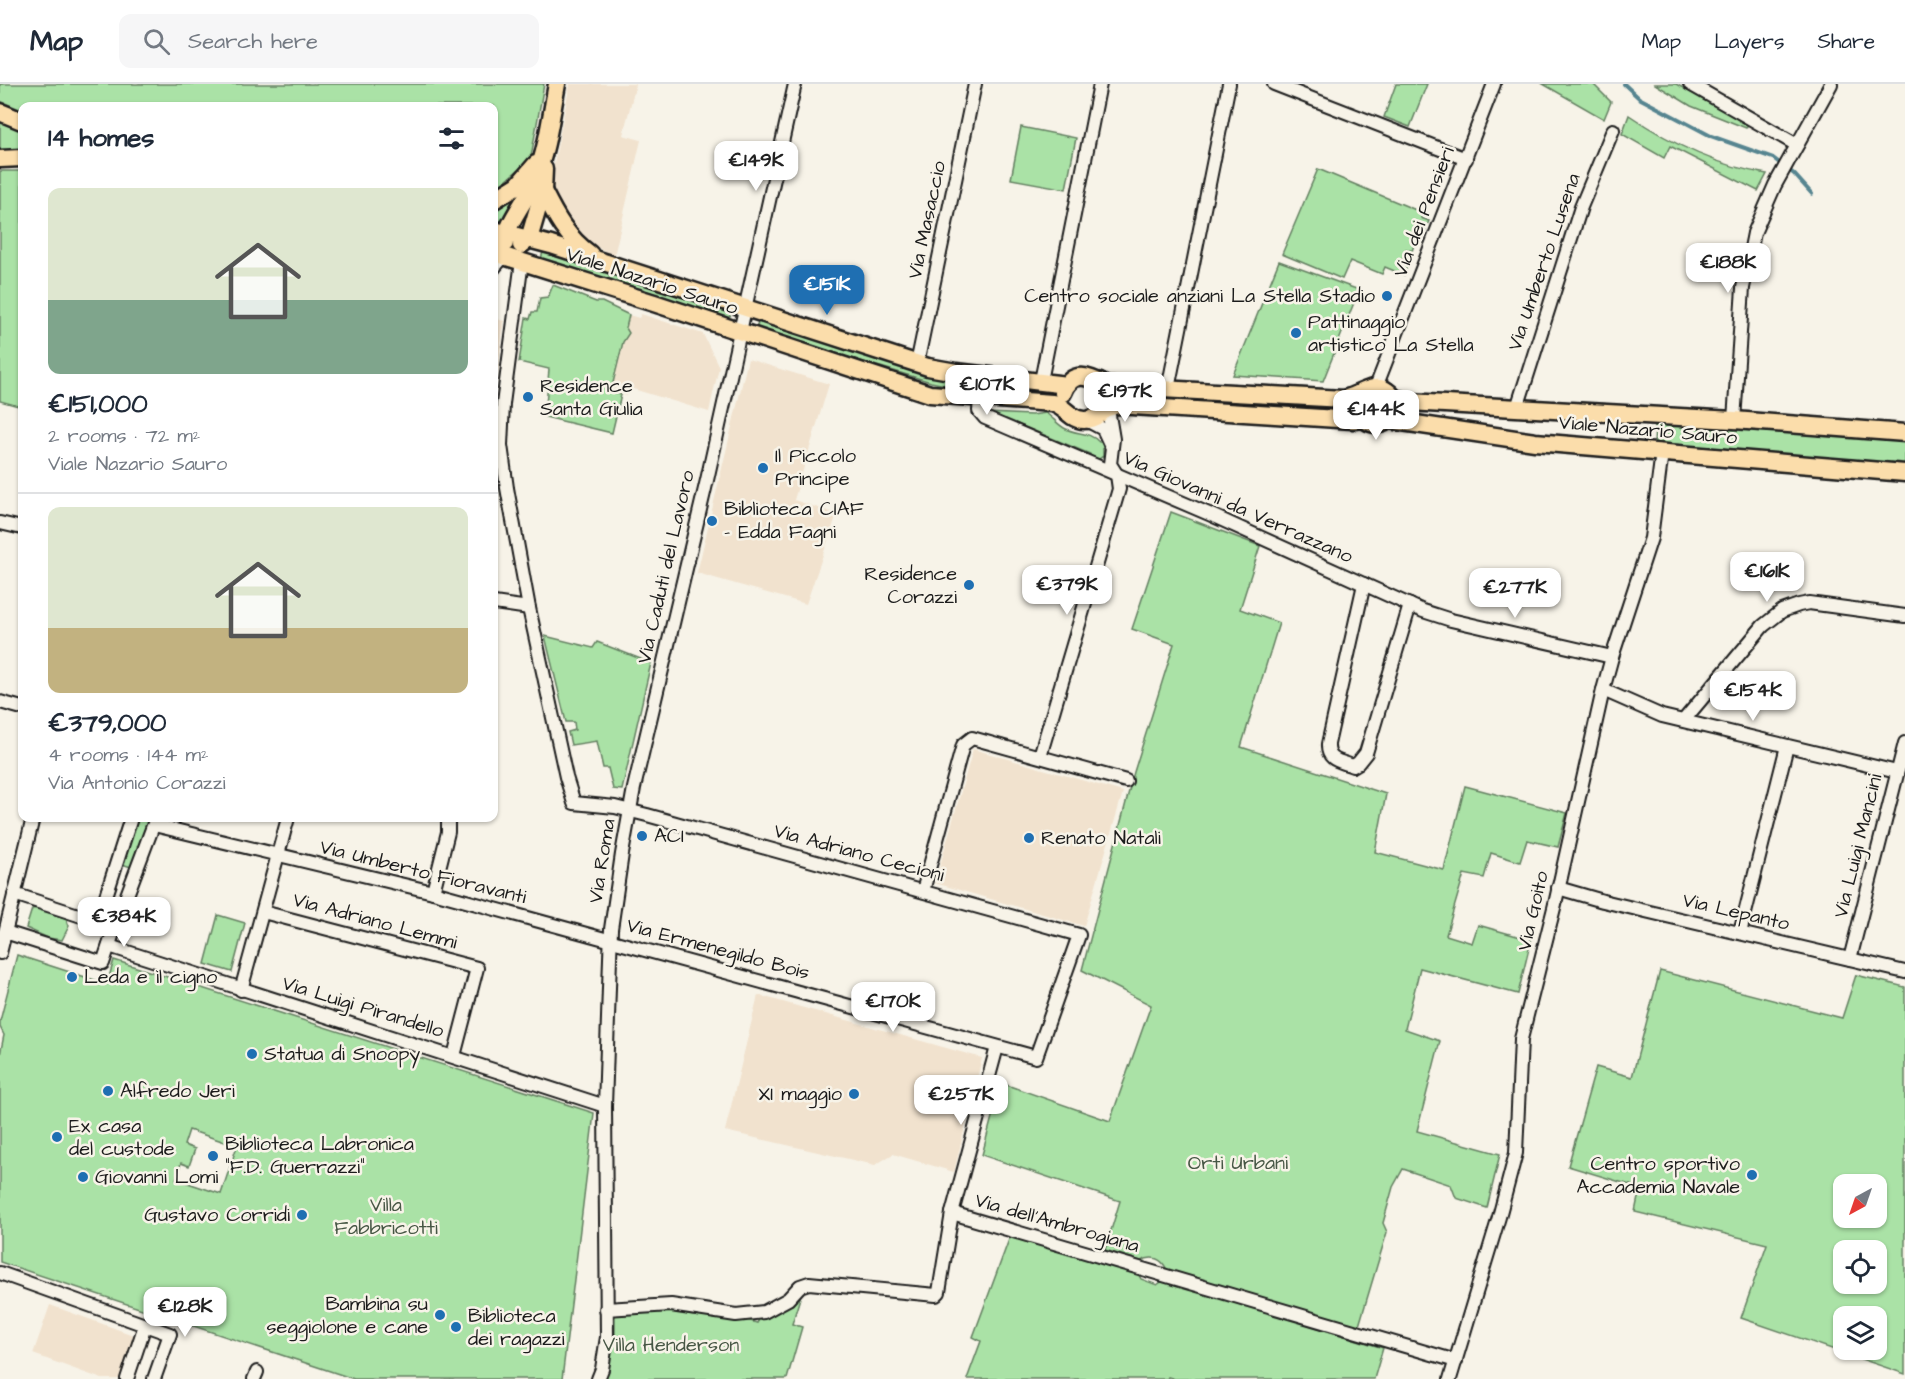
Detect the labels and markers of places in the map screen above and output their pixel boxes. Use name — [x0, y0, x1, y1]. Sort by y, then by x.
pin: €149K — [714, 141, 798, 192]
pin: €188K — [1686, 243, 1770, 294]
pin: €151K — [785, 265, 869, 316]
place label: Centro sociale anziani La Stella Stadio — [1024, 282, 1375, 310]
marker: Centro sociale anziani La Stella Stadio — [1380, 289, 1394, 303]
place label: Pattinaggio artistico La Stella — [1308, 308, 1474, 359]
marker: Pattinaggio artistico La Stella — [1289, 326, 1303, 340]
pin: €107K — [945, 365, 1029, 416]
place label: Residence Santa Giulia — [540, 372, 643, 423]
pin: €197K — [1083, 372, 1167, 423]
marker: Residence Santa Giulia — [521, 390, 535, 404]
pin: €144K — [1334, 390, 1418, 441]
place label: Il Piccolo Principe — [775, 442, 856, 493]
marker: Il Piccolo Principe — [756, 461, 770, 475]
place label: Biblioteca CIAF - Edda Fagni — [724, 495, 864, 547]
marker: Biblioteca CIAF - Edda Fagni — [705, 514, 719, 528]
pin: €161K — [1725, 552, 1809, 603]
place label: Residence Corazzi — [864, 560, 957, 611]
pin: €379K — [1025, 565, 1109, 616]
pin: €277K — [1473, 568, 1557, 619]
marker: Residence Corazzi — [962, 578, 976, 592]
pin: €154K — [1711, 671, 1795, 722]
place label: ACI — [654, 822, 684, 850]
place label: Renato Natali — [1041, 824, 1161, 852]
marker: ACI — [635, 829, 649, 843]
marker: Renato Natali — [1022, 831, 1036, 845]
pin: €384K — [82, 897, 166, 948]
place label: Leda e il cigno — [84, 963, 217, 992]
marker: Leda e il cigno — [65, 970, 79, 984]
pin: €170K — [851, 982, 935, 1033]
place label: Statua di Snoopy — [264, 1040, 420, 1069]
marker: Statua di Snoopy — [245, 1047, 259, 1061]
pin: €257K — [919, 1075, 1003, 1126]
place label: Alfredo Jeri — [120, 1077, 235, 1105]
place label: XI maggio — [758, 1080, 842, 1109]
marker: Alfredo Jeri — [101, 1084, 115, 1098]
marker: XI maggio — [847, 1087, 861, 1101]
place label: Ex casa del custode — [69, 1112, 175, 1163]
marker: Ex casa del custode — [50, 1130, 64, 1144]
place label: Biblioteca Labronica "F.D. Guerrazzi" — [225, 1130, 414, 1181]
marker: Biblioteca Labronica "F.D. Guerrazzi" — [206, 1149, 220, 1163]
place label: Centro sportivo Accademia Navale — [1577, 1150, 1740, 1201]
place label: Giovanni Lomi — [95, 1163, 218, 1191]
marker: Centro sportivo Accademia Navale — [1745, 1168, 1759, 1182]
marker: Giovanni Lomi — [76, 1170, 90, 1184]
place label: Gustavo Corridi — [144, 1201, 290, 1229]
marker: Gustavo Corridi — [295, 1208, 309, 1222]
pin: €128K — [143, 1287, 227, 1338]
place label: Bambina su seggiolone e cane — [267, 1290, 428, 1342]
place label: Biblioteca dei ragazzi — [468, 1302, 565, 1354]
marker: Bambina su seggiolone e cane — [433, 1308, 447, 1322]
marker: Biblioteca dei ragazzi — [449, 1320, 463, 1334]

